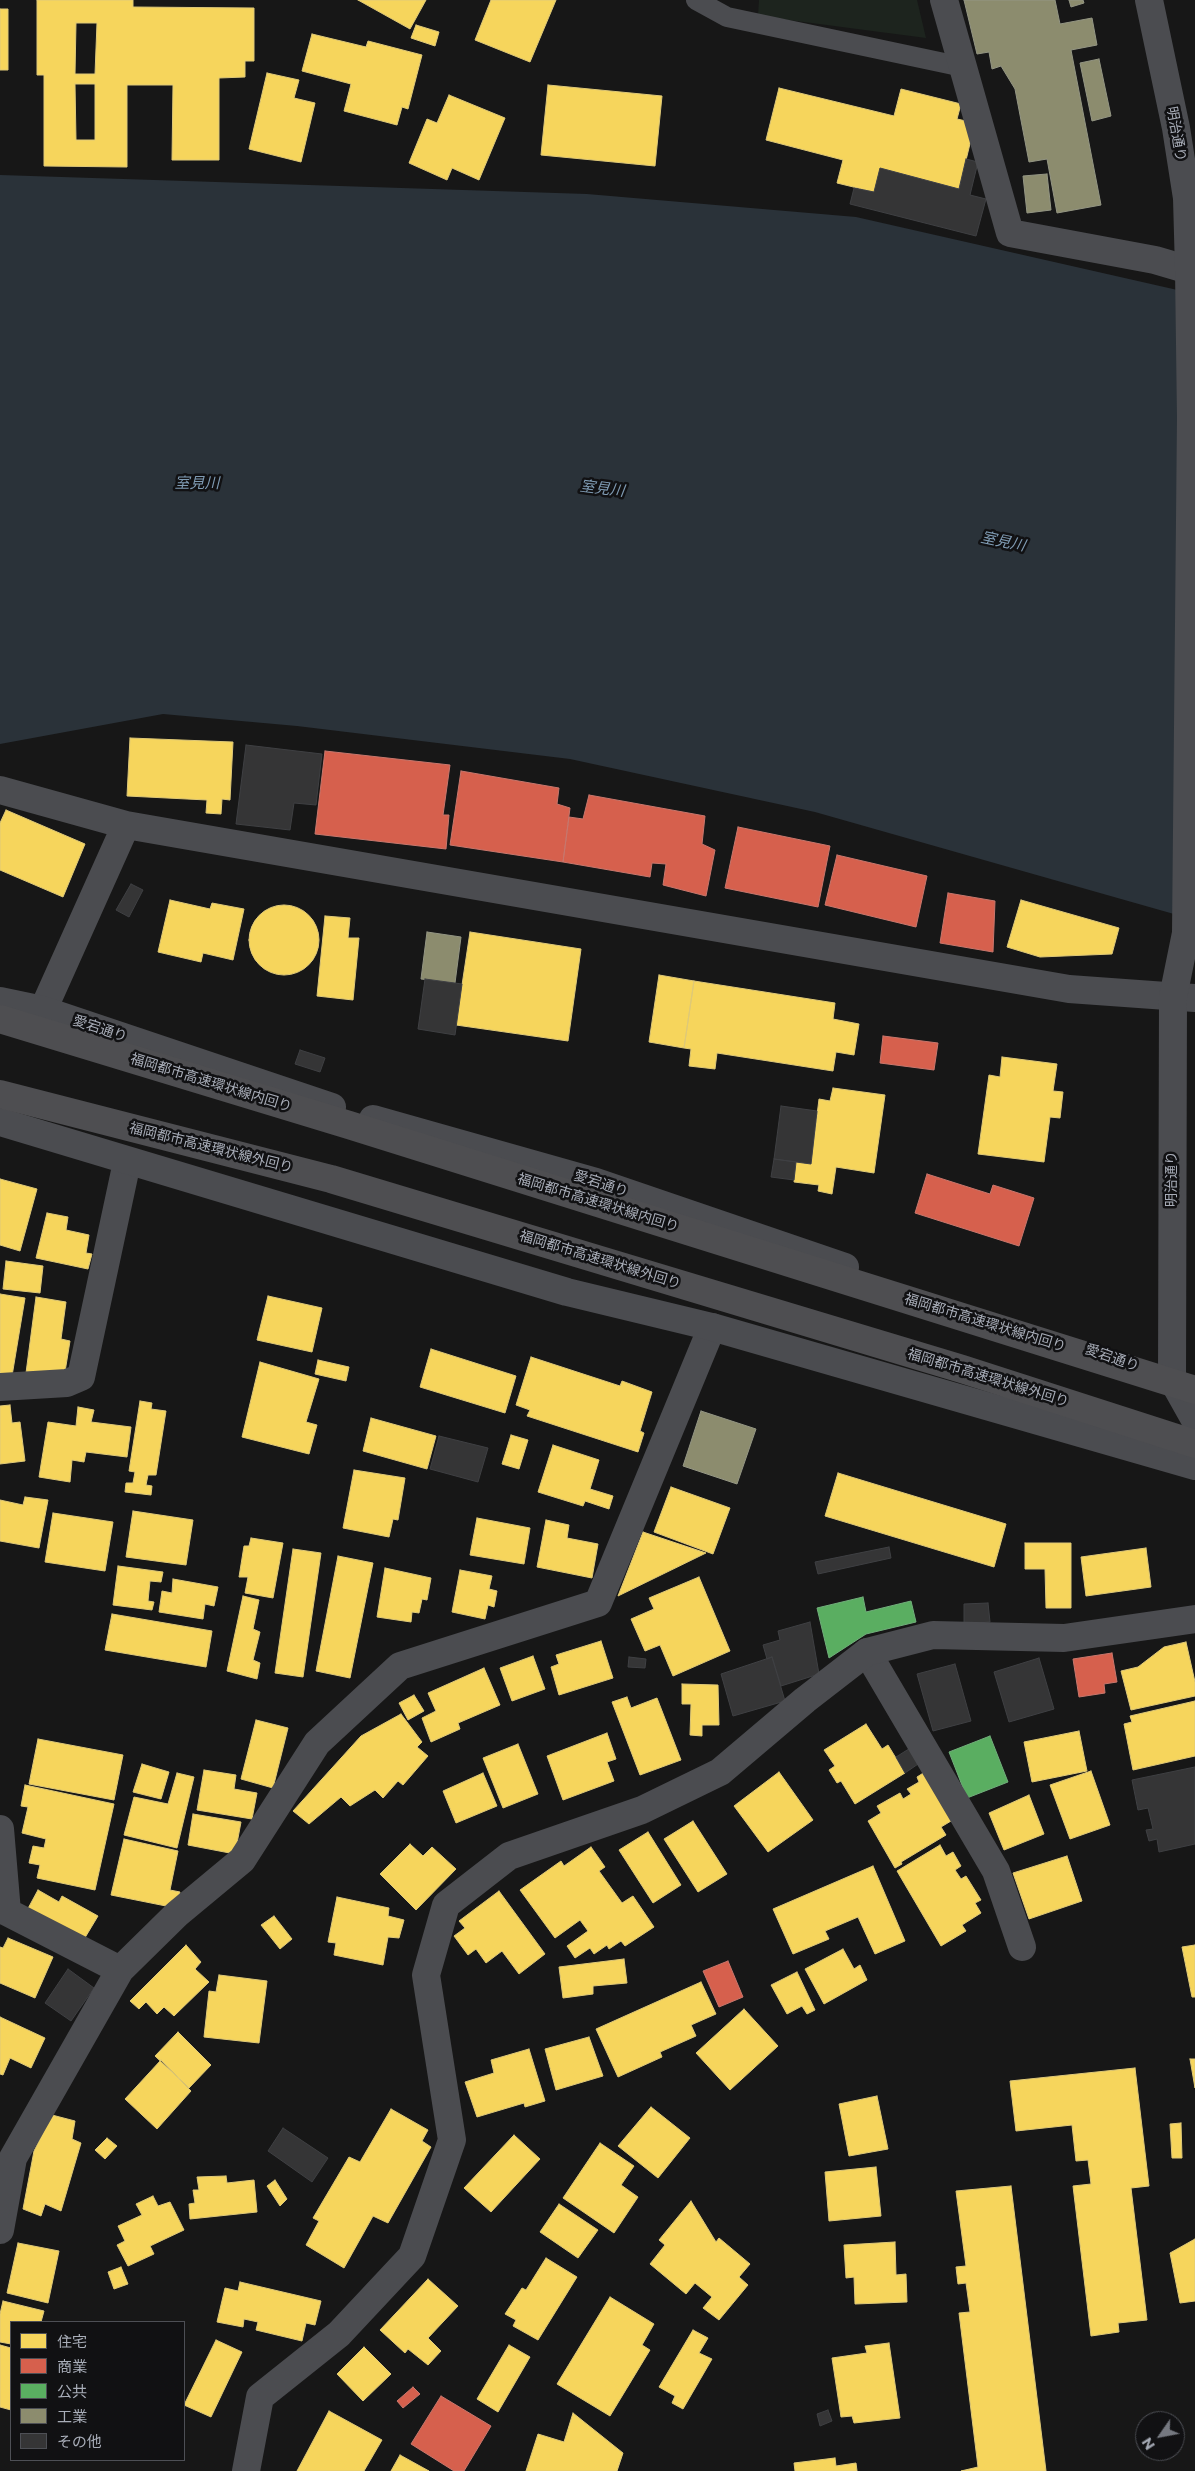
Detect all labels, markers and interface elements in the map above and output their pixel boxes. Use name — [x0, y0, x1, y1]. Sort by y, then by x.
street label: 明治通り — [1163, 105, 1189, 163]
water label: 室見川 — [175, 475, 219, 493]
water label: 室見川 — [579, 477, 625, 501]
water label: 室見川 — [979, 529, 1027, 555]
street label: 愛宕通り — [71, 1012, 129, 1046]
street label: 福岡都市高速環状線内回り — [128, 1050, 294, 1116]
street label: 福岡都市高速環状線外回り — [127, 1120, 295, 1176]
street label: 明治通り — [1164, 1151, 1180, 1207]
street label: 愛宕通り — [572, 1167, 630, 1201]
street label: 福岡都市高速環状線内回り — [515, 1170, 681, 1236]
street label: 福岡都市高速環状線外回り — [517, 1227, 683, 1293]
street label: 福岡都市高速環状線内回り — [902, 1290, 1068, 1356]
street label: 愛宕通り — [1083, 1341, 1141, 1375]
street label: 福岡都市高速環状線外回り — [905, 1345, 1071, 1411]
legend — [10, 2321, 185, 2461]
text: 住宅 — [57, 2332, 87, 2351]
text: 商業 — [57, 2357, 87, 2376]
text: 公共 — [57, 2382, 87, 2401]
text: 工業 — [57, 2407, 87, 2426]
north arrow — [1135, 2411, 1185, 2461]
text: その他 — [57, 2432, 102, 2451]
text: N — [1138, 2434, 1159, 2453]

